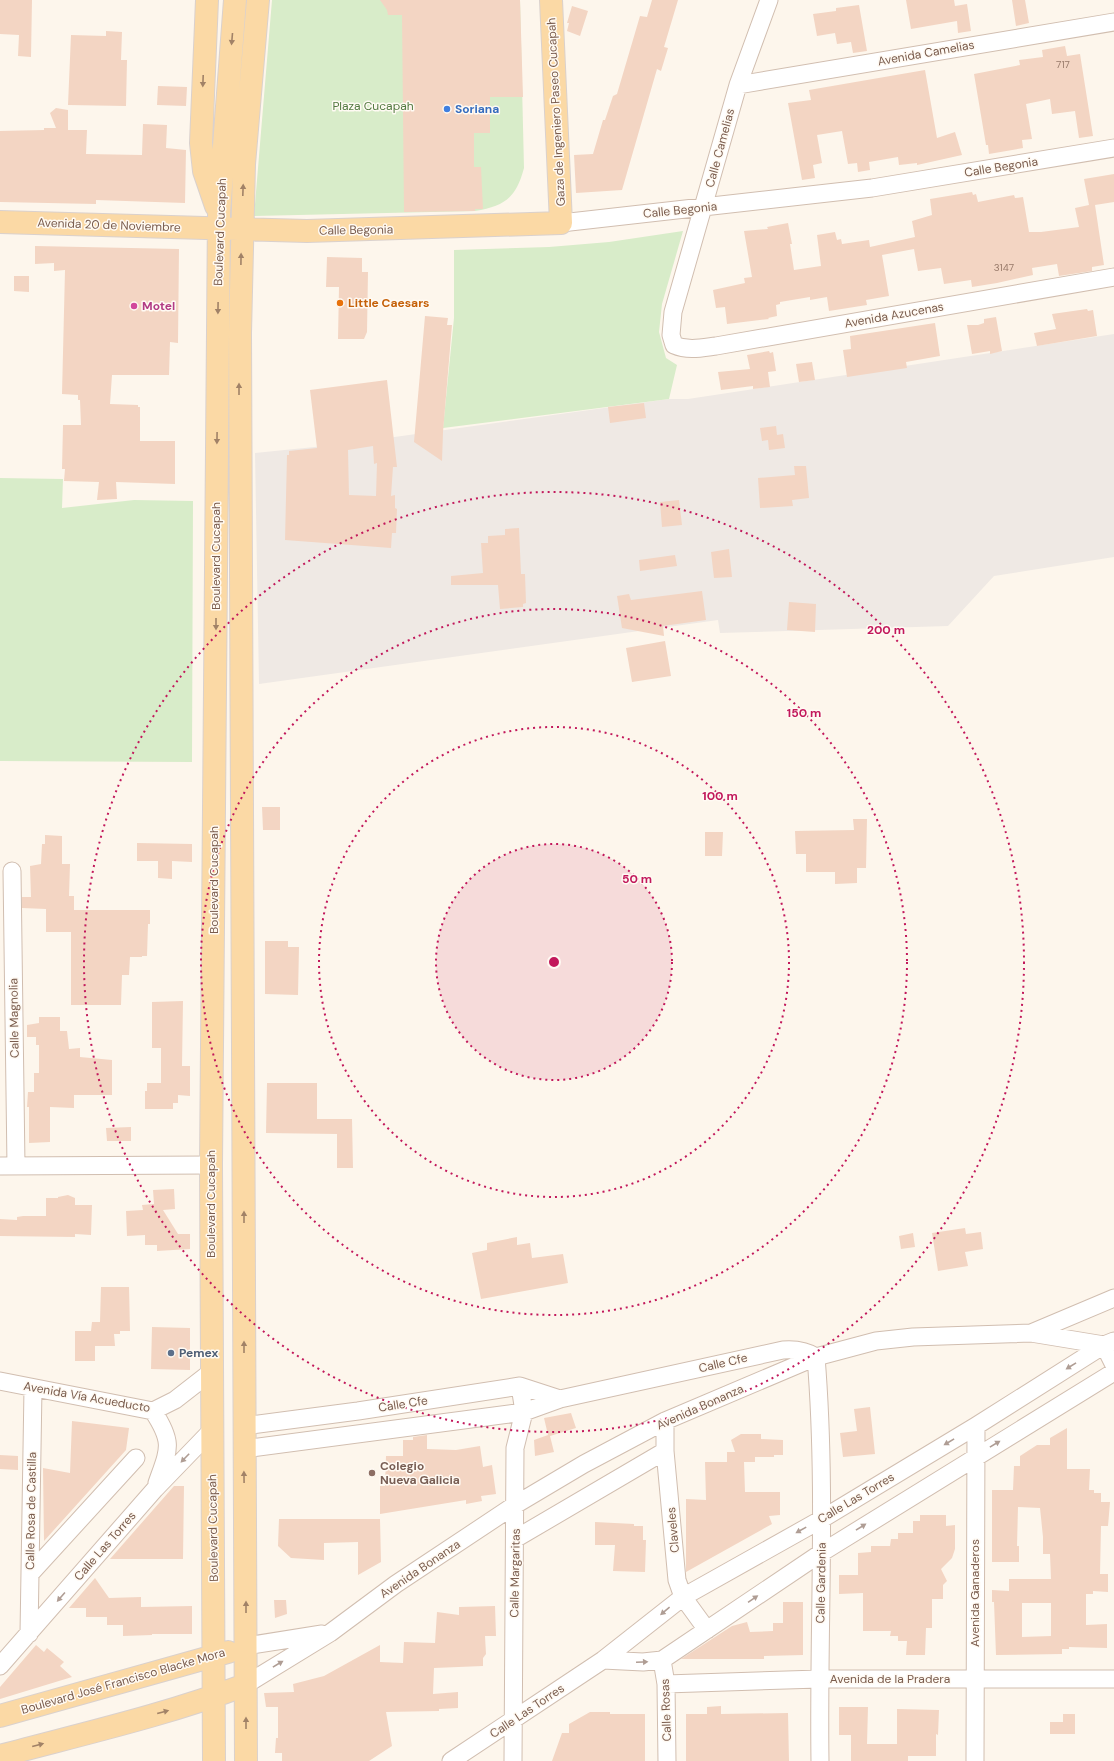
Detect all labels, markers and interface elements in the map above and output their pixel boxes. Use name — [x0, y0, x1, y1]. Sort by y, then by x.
street label: Gaza de Ingeniero Paseo Cucapah — [543, 17, 569, 207]
one-way arrow — [228, 33, 235, 45]
street label: Avenida Camelias — [876, 37, 976, 69]
house number: 717 — [1056, 58, 1070, 71]
one-way arrow — [200, 75, 206, 88]
park label: Plaza Cucapah — [332, 98, 414, 114]
place label: Soriana — [455, 101, 499, 117]
marker: Soriana — [442, 104, 452, 114]
street label: Calle Camelias — [702, 107, 738, 189]
street label: Calle Begonia — [963, 153, 1039, 181]
street label: Boulevard Cucapah — [210, 178, 230, 286]
one-way arrow — [240, 183, 246, 196]
street label: Calle Begonia — [642, 198, 718, 222]
street label: Avenida 20 de Noviembre — [37, 215, 181, 236]
street label: Calle Begonia — [319, 221, 393, 239]
one-way arrow — [238, 252, 244, 265]
house number: 3147 — [994, 261, 1014, 274]
place label: Little Caesars — [348, 295, 429, 311]
place label: Motel — [142, 298, 175, 314]
marker: Little Caesars — [335, 298, 345, 308]
street label: Avenida Azucenas — [843, 298, 945, 332]
marker: Motel — [129, 301, 139, 311]
one-way arrow — [215, 302, 221, 315]
one-way arrow — [236, 382, 242, 395]
one-way arrow — [214, 432, 220, 445]
street label: Boulevard Cucapah — [208, 502, 224, 610]
one-way arrow — [213, 618, 219, 631]
text: 200 m — [867, 622, 905, 638]
text: 150 m — [787, 705, 821, 721]
text: 100 m — [702, 788, 738, 804]
street label: Boulevard Cucapah — [206, 826, 222, 934]
text: 50 m — [622, 871, 652, 887]
centre of rings — [547, 955, 561, 969]
street label: Calle Magnolia — [5, 978, 23, 1058]
street label: Boulevard Cucapah — [203, 1150, 219, 1258]
one-way arrow — [241, 1210, 247, 1223]
one-way arrow — [241, 1340, 247, 1353]
place label: Pemex — [179, 1345, 218, 1361]
marker: Pemex — [166, 1348, 176, 1358]
street label: Calle Cfe — [697, 1350, 749, 1376]
one-way arrow — [1066, 1362, 1076, 1370]
street label: Avenida Vía Acueducto — [22, 1378, 152, 1416]
street label: Avenida Bonanza — [654, 1381, 746, 1433]
street label: Calle Cfe — [377, 1392, 429, 1416]
one-way arrow — [943, 1439, 955, 1446]
one-way arrow — [989, 1440, 1001, 1447]
street label: Calle Rosa de Castilla — [22, 1452, 40, 1570]
one-way arrow — [180, 1453, 190, 1463]
place label: Colegio Nueva Galicia — [380, 1458, 460, 1488]
marker: Colegio Nueva Galicia — [367, 1468, 377, 1478]
street label: Calle Las Torres — [815, 1469, 897, 1527]
one-way arrow — [241, 1471, 248, 1483]
street label: Boulevard Cucapah — [204, 1474, 222, 1582]
street label: Claveles — [663, 1506, 683, 1554]
street label: Calle Las Torres — [70, 1508, 140, 1584]
one-way arrow — [855, 1524, 867, 1531]
one-way arrow — [795, 1527, 807, 1534]
street label: Calle Margaritas — [506, 1528, 524, 1618]
street label: Avenida Bonanza — [377, 1536, 463, 1602]
street label: Avenida Ganaderos — [967, 1539, 983, 1647]
street label: Calle Gardenia — [812, 1542, 830, 1624]
one-way arrow — [57, 1591, 66, 1602]
one-way arrow — [748, 1595, 758, 1603]
one-way arrow — [243, 1600, 249, 1613]
one-way arrow — [660, 1606, 671, 1615]
street label: Boulevard José Francisco Blacke Mora — [19, 1644, 227, 1718]
one-way arrow — [635, 1659, 648, 1665]
one-way arrow — [272, 1661, 284, 1668]
street label: Avenida de la Pradera — [830, 1671, 950, 1687]
street label: Calle Rosas — [657, 1678, 675, 1742]
street label: Calle Las Torres — [487, 1680, 567, 1742]
one-way arrow — [157, 1709, 169, 1715]
one-way arrow — [242, 1717, 249, 1729]
one-way arrow — [31, 1742, 44, 1748]

